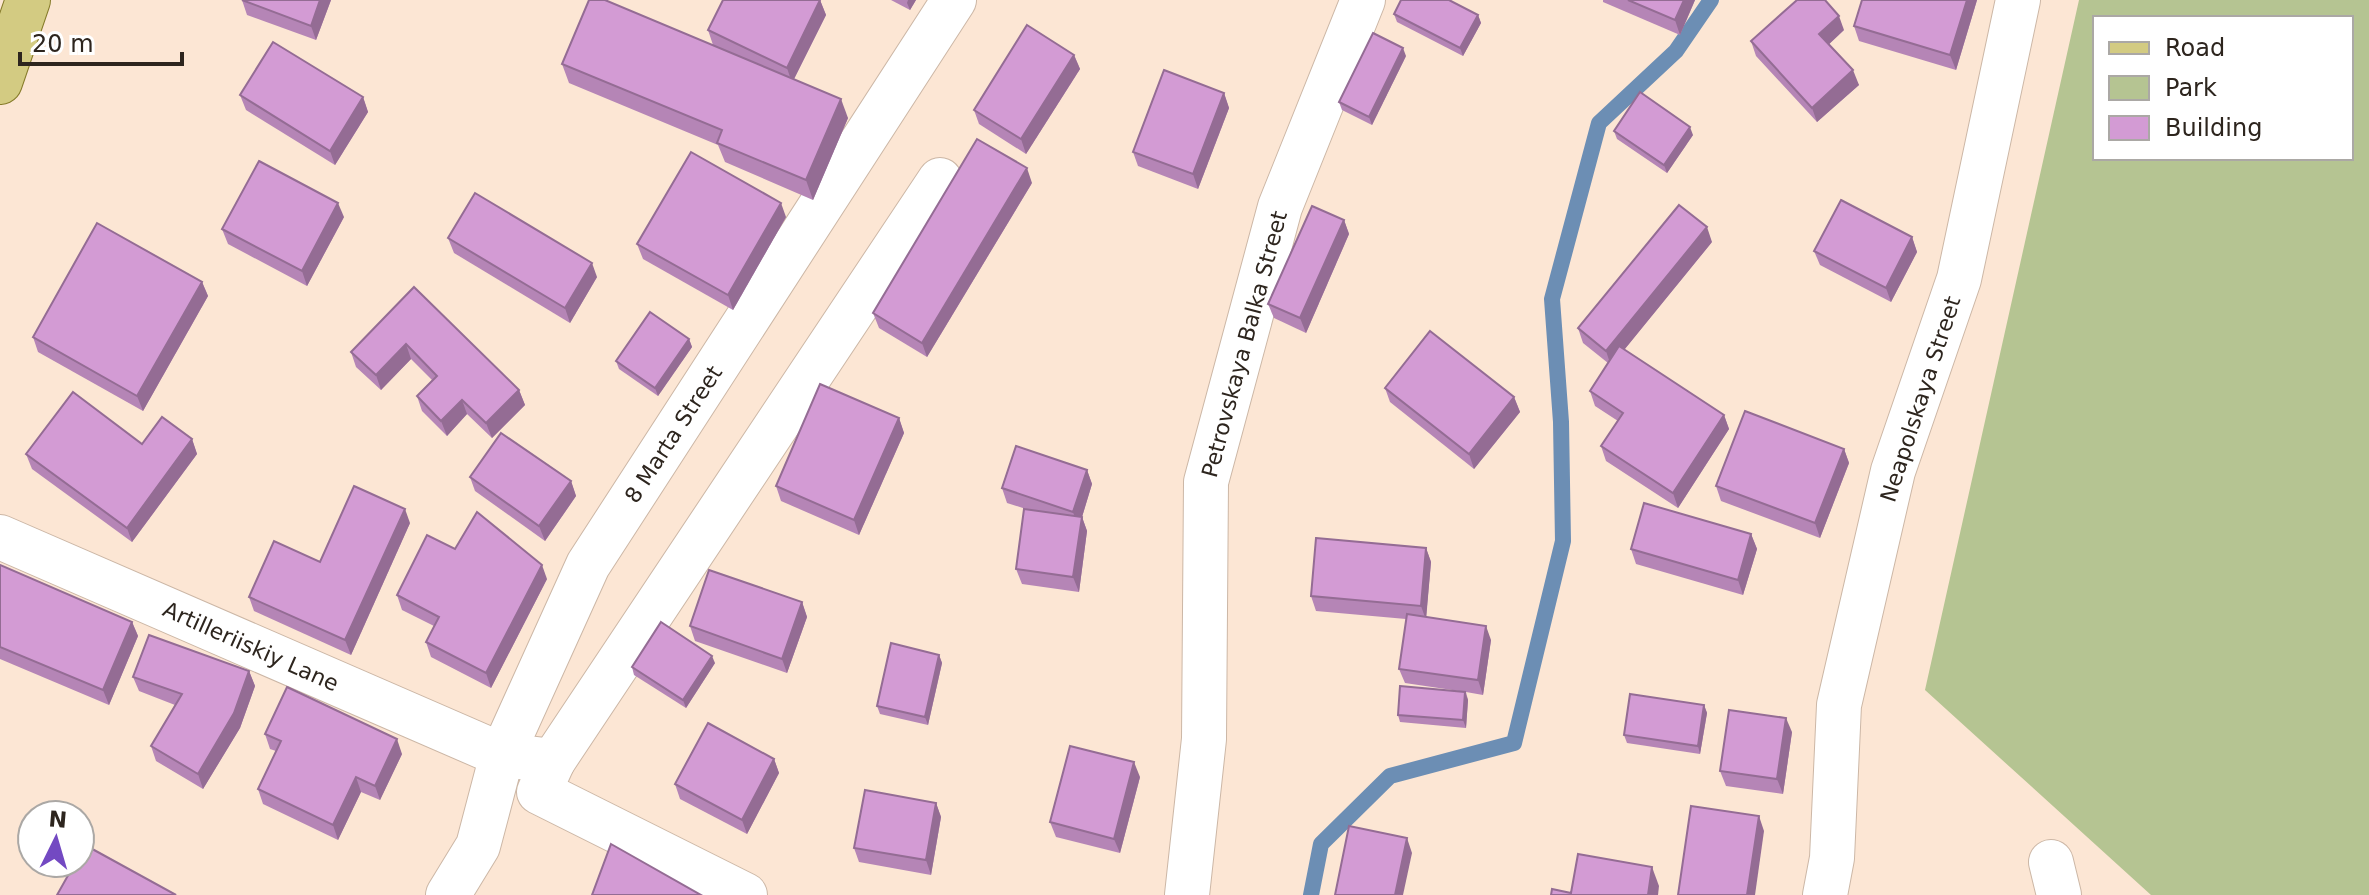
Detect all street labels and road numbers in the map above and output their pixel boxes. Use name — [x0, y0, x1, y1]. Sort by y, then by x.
street label: Petrovskaya Balka Street — [1197, 208, 1292, 480]
street label: Neapolskaya Street — [1875, 293, 1966, 505]
street label: 8 Marta Street — [620, 361, 727, 508]
street label: Artilleriiskiy Lane — [159, 597, 342, 696]

